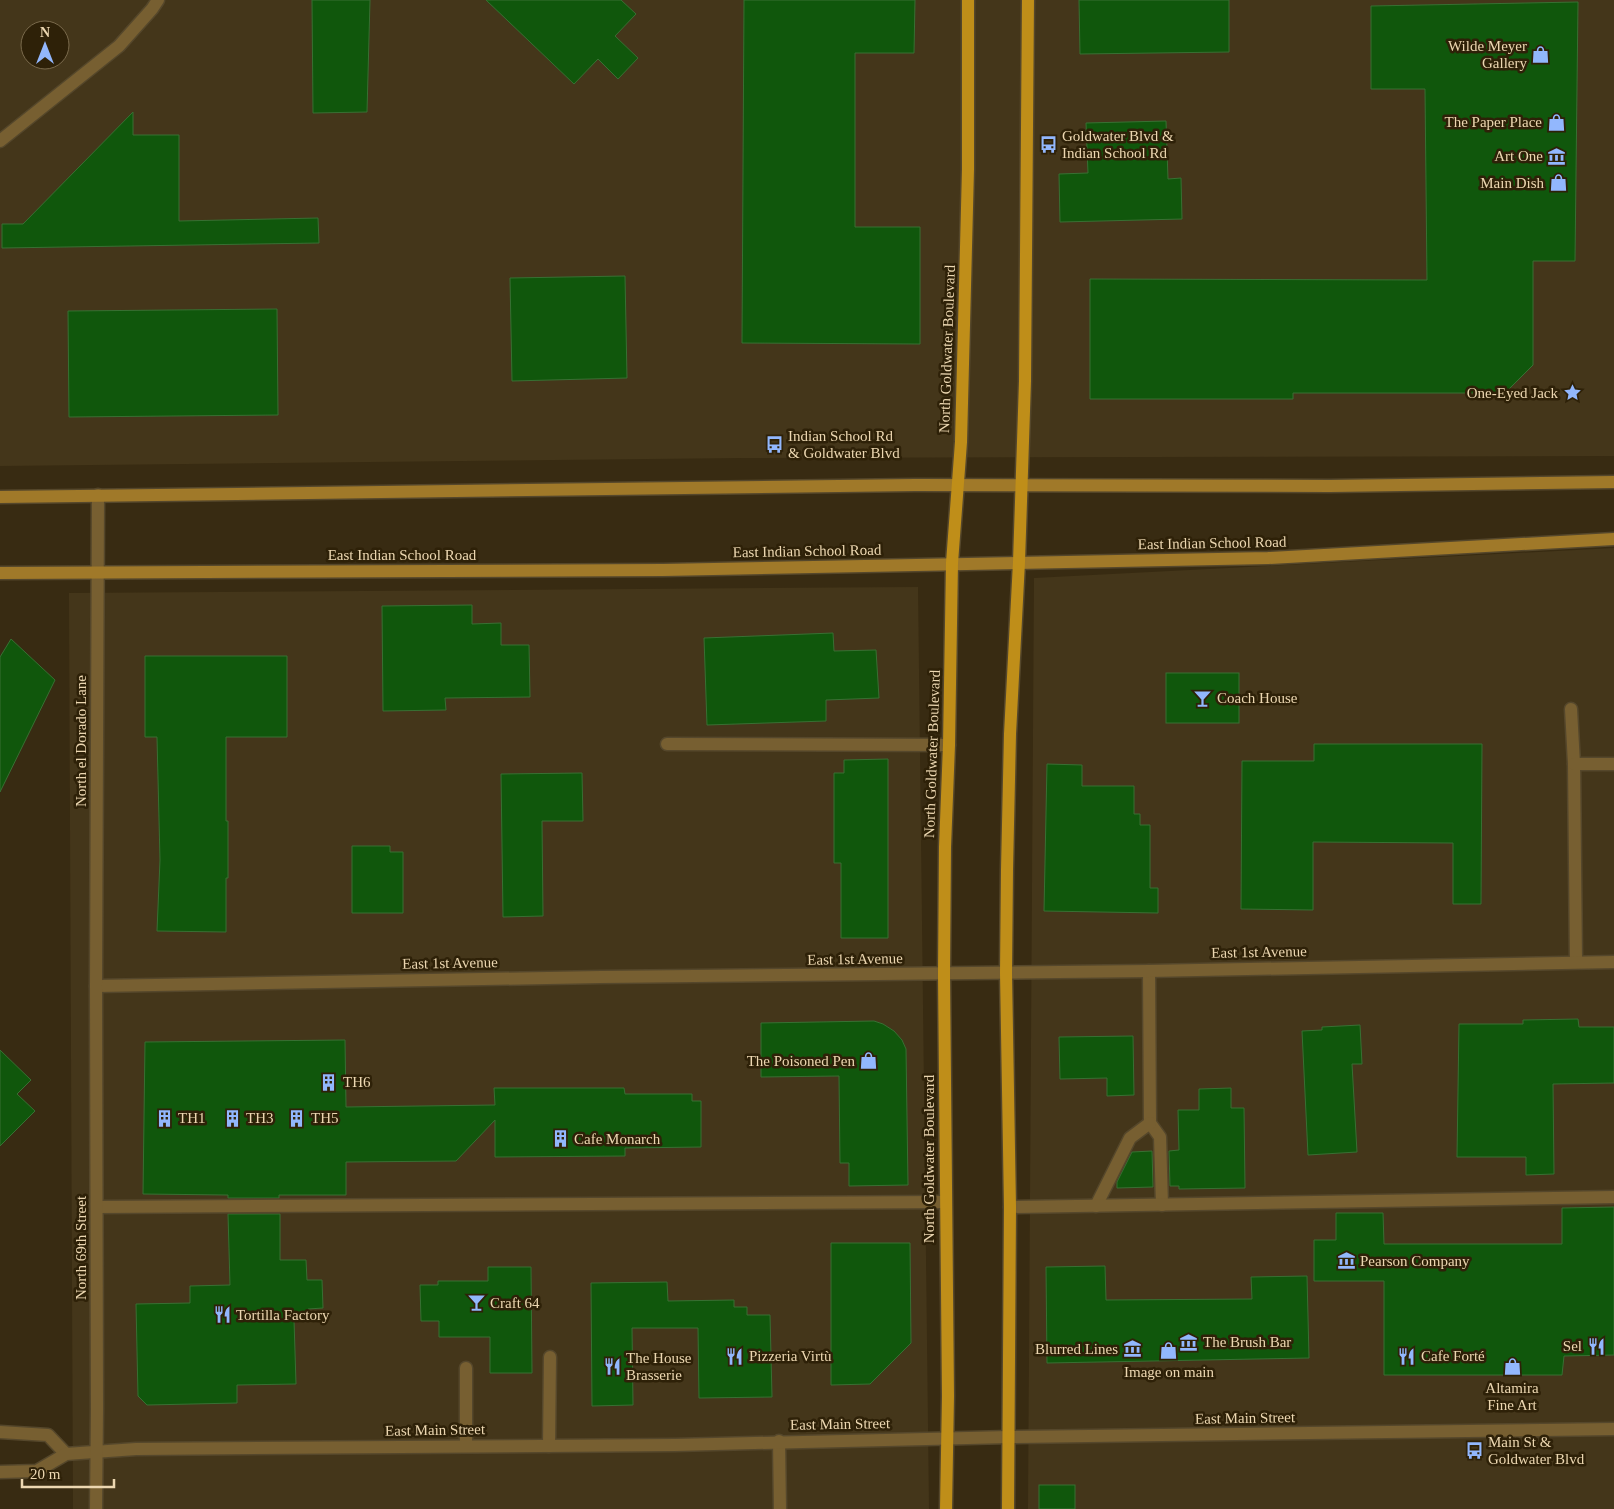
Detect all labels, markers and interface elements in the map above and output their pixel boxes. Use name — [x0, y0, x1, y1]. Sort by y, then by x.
north arrow — [20, 20, 70, 70]
text: N — [40, 25, 50, 40]
place label: Wilde Meyer Gallery — [1448, 38, 1527, 71]
shop icon: Wilde Meyer Gallery — [1531, 45, 1551, 65]
shop icon: The Paper Place — [1546, 112, 1566, 132]
place label: The Paper Place — [1445, 114, 1542, 130]
place label: Goldwater Blvd & Indian School Rd — [1062, 128, 1174, 161]
bus stop icon: Goldwater Blvd & Indian School Rd — [1038, 135, 1058, 155]
museum icon: Art One — [1547, 146, 1567, 166]
place label: Art One — [1494, 148, 1543, 164]
shop icon: Main Dish — [1548, 173, 1568, 193]
place label: Main Dish — [1480, 175, 1545, 191]
street label: North Goldwater Boulevard — [936, 264, 958, 433]
place icon: One-Eyed Jack — [1562, 383, 1582, 403]
place label: One-Eyed Jack — [1467, 385, 1558, 401]
place label: Indian School Rd & Goldwater Blvd — [788, 428, 900, 461]
bus stop icon: Indian School Rd & Goldwater Blvd — [764, 435, 784, 455]
street label: East Indian School Road — [1138, 534, 1287, 552]
street label: East Indian School Road — [733, 542, 882, 560]
street label: East Indian School Road — [328, 547, 477, 563]
street label: North Goldwater Boulevard — [921, 669, 943, 838]
street label: North el Dorado Lane — [73, 675, 89, 807]
bar icon: Coach House — [1193, 688, 1213, 708]
place label: Coach House — [1217, 690, 1298, 706]
street label: East 1st Avenue — [1211, 943, 1307, 961]
street label: East 1st Avenue — [807, 950, 903, 968]
street label: East 1st Avenue — [402, 954, 498, 972]
shop icon: The Poisoned Pen — [859, 1051, 879, 1071]
place label: The Poisoned Pen — [747, 1053, 855, 1069]
building icon: TH6 — [319, 1072, 339, 1092]
place label: TH6 — [343, 1074, 371, 1090]
street label: North Goldwater Boulevard — [921, 1074, 937, 1243]
building icon: TH1 — [154, 1108, 174, 1128]
building icon: TH3 — [222, 1108, 242, 1128]
building icon: TH5 — [287, 1108, 307, 1128]
place label: TH1 — [178, 1110, 206, 1126]
place label: TH3 — [246, 1110, 274, 1126]
place label: TH5 — [311, 1110, 339, 1126]
building icon: Cafe Monarch — [550, 1129, 570, 1149]
place label: Cafe Monarch — [574, 1131, 661, 1147]
street label: North 69th Street — [73, 1195, 89, 1300]
museum icon: Pearson Company — [1336, 1251, 1356, 1271]
place label: Pearson Company — [1360, 1253, 1470, 1269]
bar icon: Craft 64 — [466, 1293, 486, 1313]
place label: Craft 64 — [490, 1295, 540, 1311]
restaurant icon: Tortilla Factory — [212, 1305, 232, 1325]
place label: Tortilla Factory — [236, 1307, 330, 1323]
museum icon: The Brush Bar — [1179, 1332, 1199, 1352]
place label: The Brush Bar — [1203, 1334, 1291, 1350]
restaurant icon: Sel — [1586, 1336, 1606, 1356]
place label: Sel — [1563, 1338, 1582, 1354]
museum icon: Blurred Lines — [1122, 1339, 1142, 1359]
place label: Blurred Lines — [1035, 1341, 1118, 1357]
shop icon: Image on main — [1159, 1341, 1179, 1361]
restaurant icon: Pizzeria Virtù — [725, 1346, 745, 1366]
restaurant icon: Cafe Forté — [1397, 1346, 1417, 1366]
place label: Pizzeria Virtù — [749, 1348, 832, 1364]
place label: Cafe Forté — [1421, 1348, 1485, 1364]
place label: The House Brasserie — [626, 1350, 692, 1383]
restaurant icon: The House Brasserie — [602, 1357, 622, 1377]
shop icon: Altamira Fine Art — [1502, 1357, 1522, 1377]
place label: Image on main — [1124, 1364, 1214, 1380]
place label: Altamira Fine Art — [1485, 1380, 1539, 1413]
street label: East Main Street — [1195, 1409, 1296, 1427]
street label: East Main Street — [790, 1415, 891, 1433]
street label: East Main Street — [385, 1421, 486, 1439]
place label: Main St & Goldwater Blvd — [1488, 1434, 1585, 1467]
bus stop icon: Main St & Goldwater Blvd — [1464, 1441, 1484, 1461]
scale bar — [22, 1456, 115, 1488]
text: 20 m — [30, 1466, 61, 1482]

